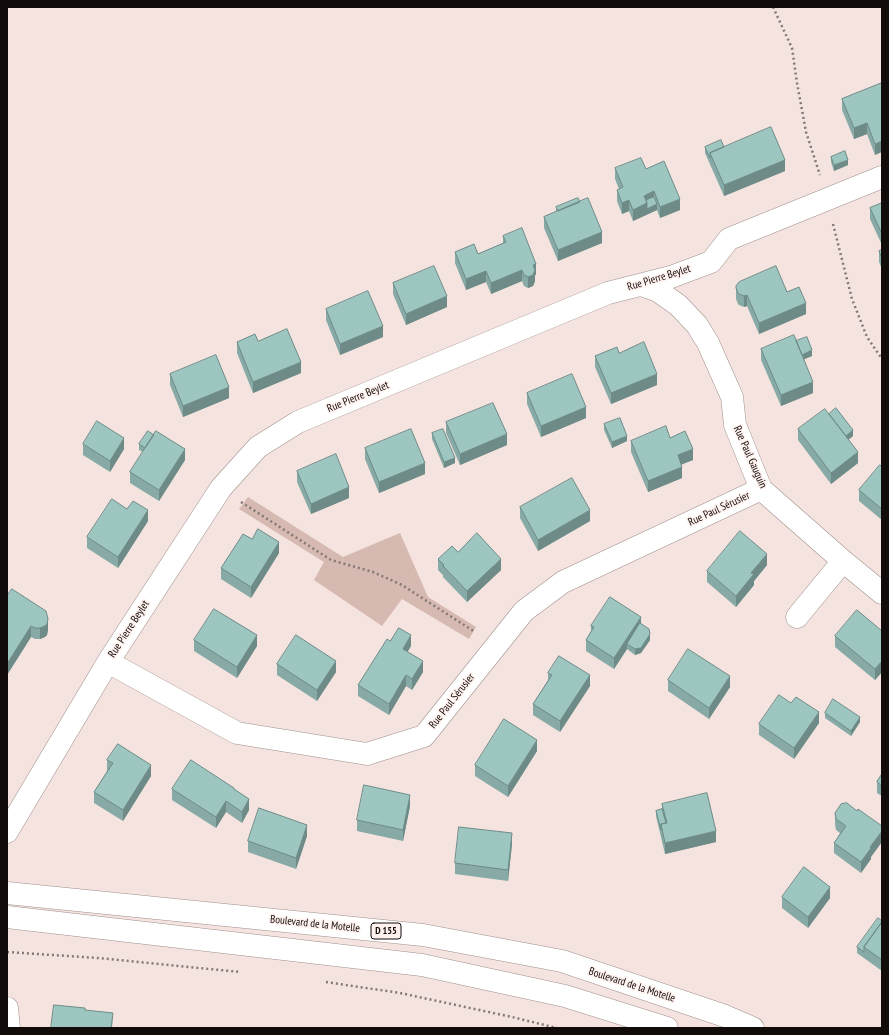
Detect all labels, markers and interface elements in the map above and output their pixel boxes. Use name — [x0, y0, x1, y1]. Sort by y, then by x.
street label: Rue Pierre Beylet — [626, 262, 692, 294]
street label: Rue Pierre Beylet — [325, 379, 391, 415]
street label: Rue Paul Gauguin — [730, 424, 770, 490]
street label: Rue Paul Sérusier — [686, 489, 752, 529]
street label: Rue Pierre Beylet — [106, 598, 152, 660]
street label: Rue Paul Sérusier — [426, 671, 478, 731]
street label: Boulevard de la Motelle — [269, 913, 361, 935]
road number: D 155 — [371, 923, 401, 939]
street label: Boulevard de la Motelle — [587, 965, 677, 1005]

